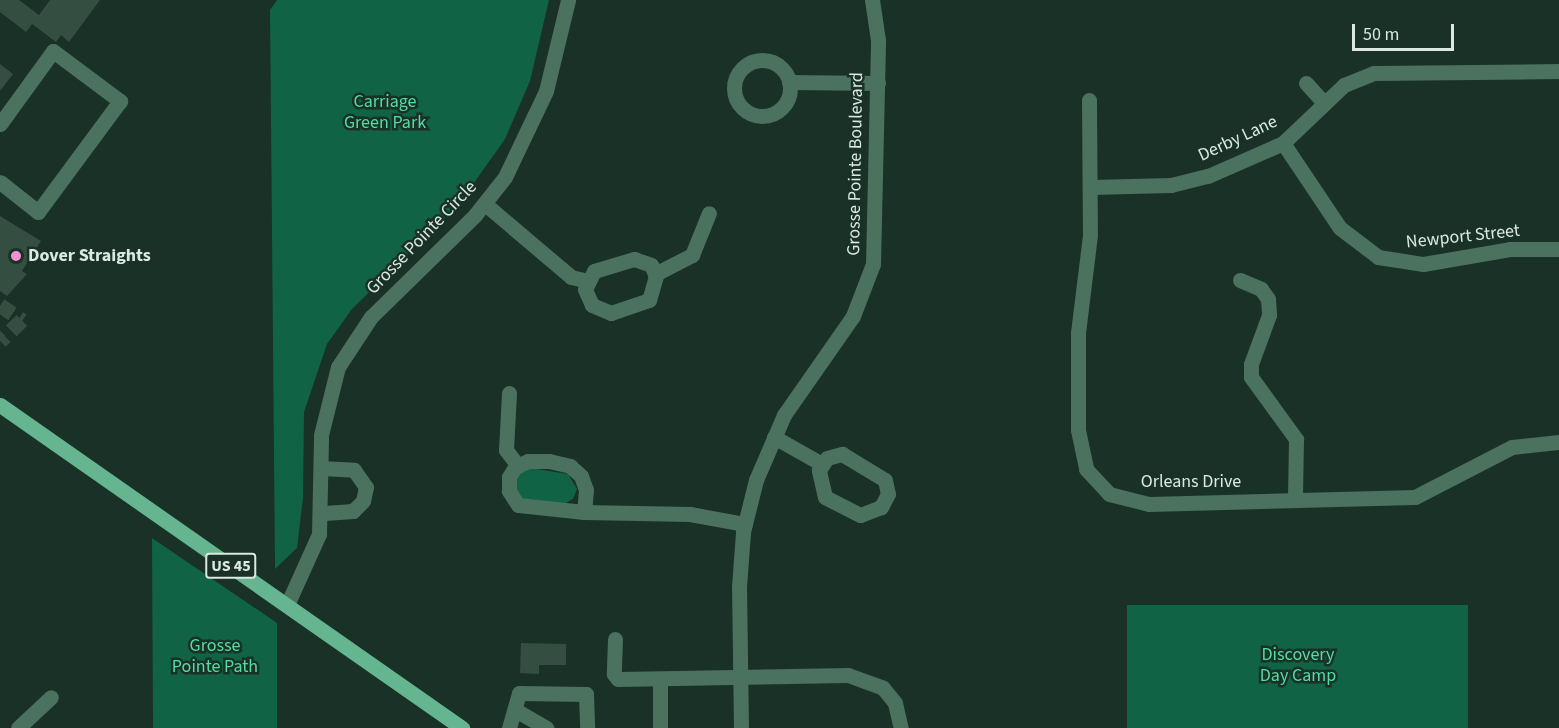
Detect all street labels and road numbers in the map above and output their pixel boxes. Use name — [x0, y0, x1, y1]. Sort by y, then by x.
street label: Grosse Pointe Boulevard — [844, 72, 868, 256]
street label: Derby Lane — [1195, 111, 1281, 167]
street label: Grosse Pointe Circle — [362, 177, 482, 299]
street label: Newport Street — [1405, 220, 1521, 254]
street label: Orleans Drive — [1141, 471, 1241, 493]
road number: US 45 — [204, 553, 258, 579]

